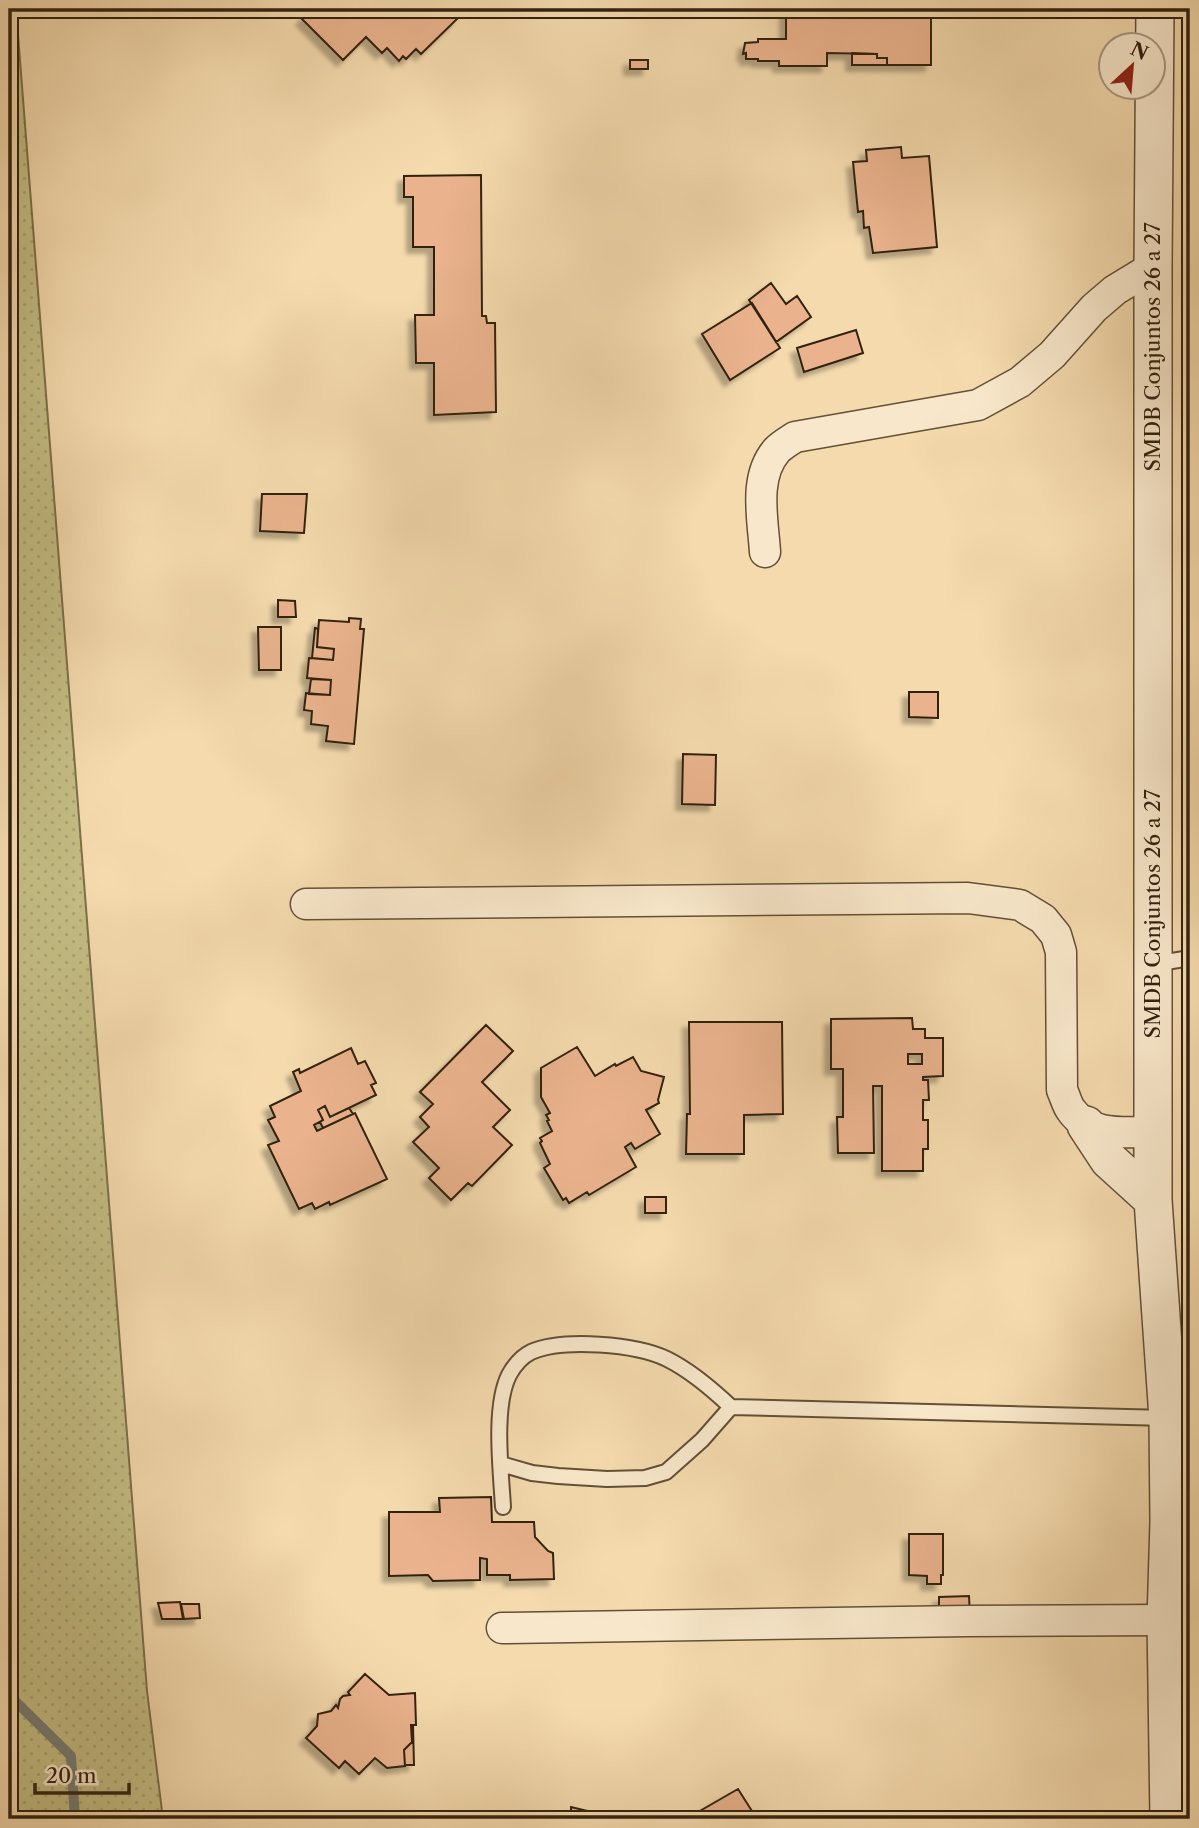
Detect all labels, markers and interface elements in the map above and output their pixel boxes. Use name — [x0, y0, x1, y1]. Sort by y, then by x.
north arrow — [1098, 32, 1168, 102]
text: N — [1127, 37, 1152, 65]
street label: SMDB Conjuntos 26 a 27 — [1140, 222, 1165, 471]
street label: SMDB Conjuntos 26 a 27 — [1140, 789, 1165, 1038]
scale bar — [35, 1751, 130, 1795]
text: 20 m — [46, 1763, 97, 1788]

